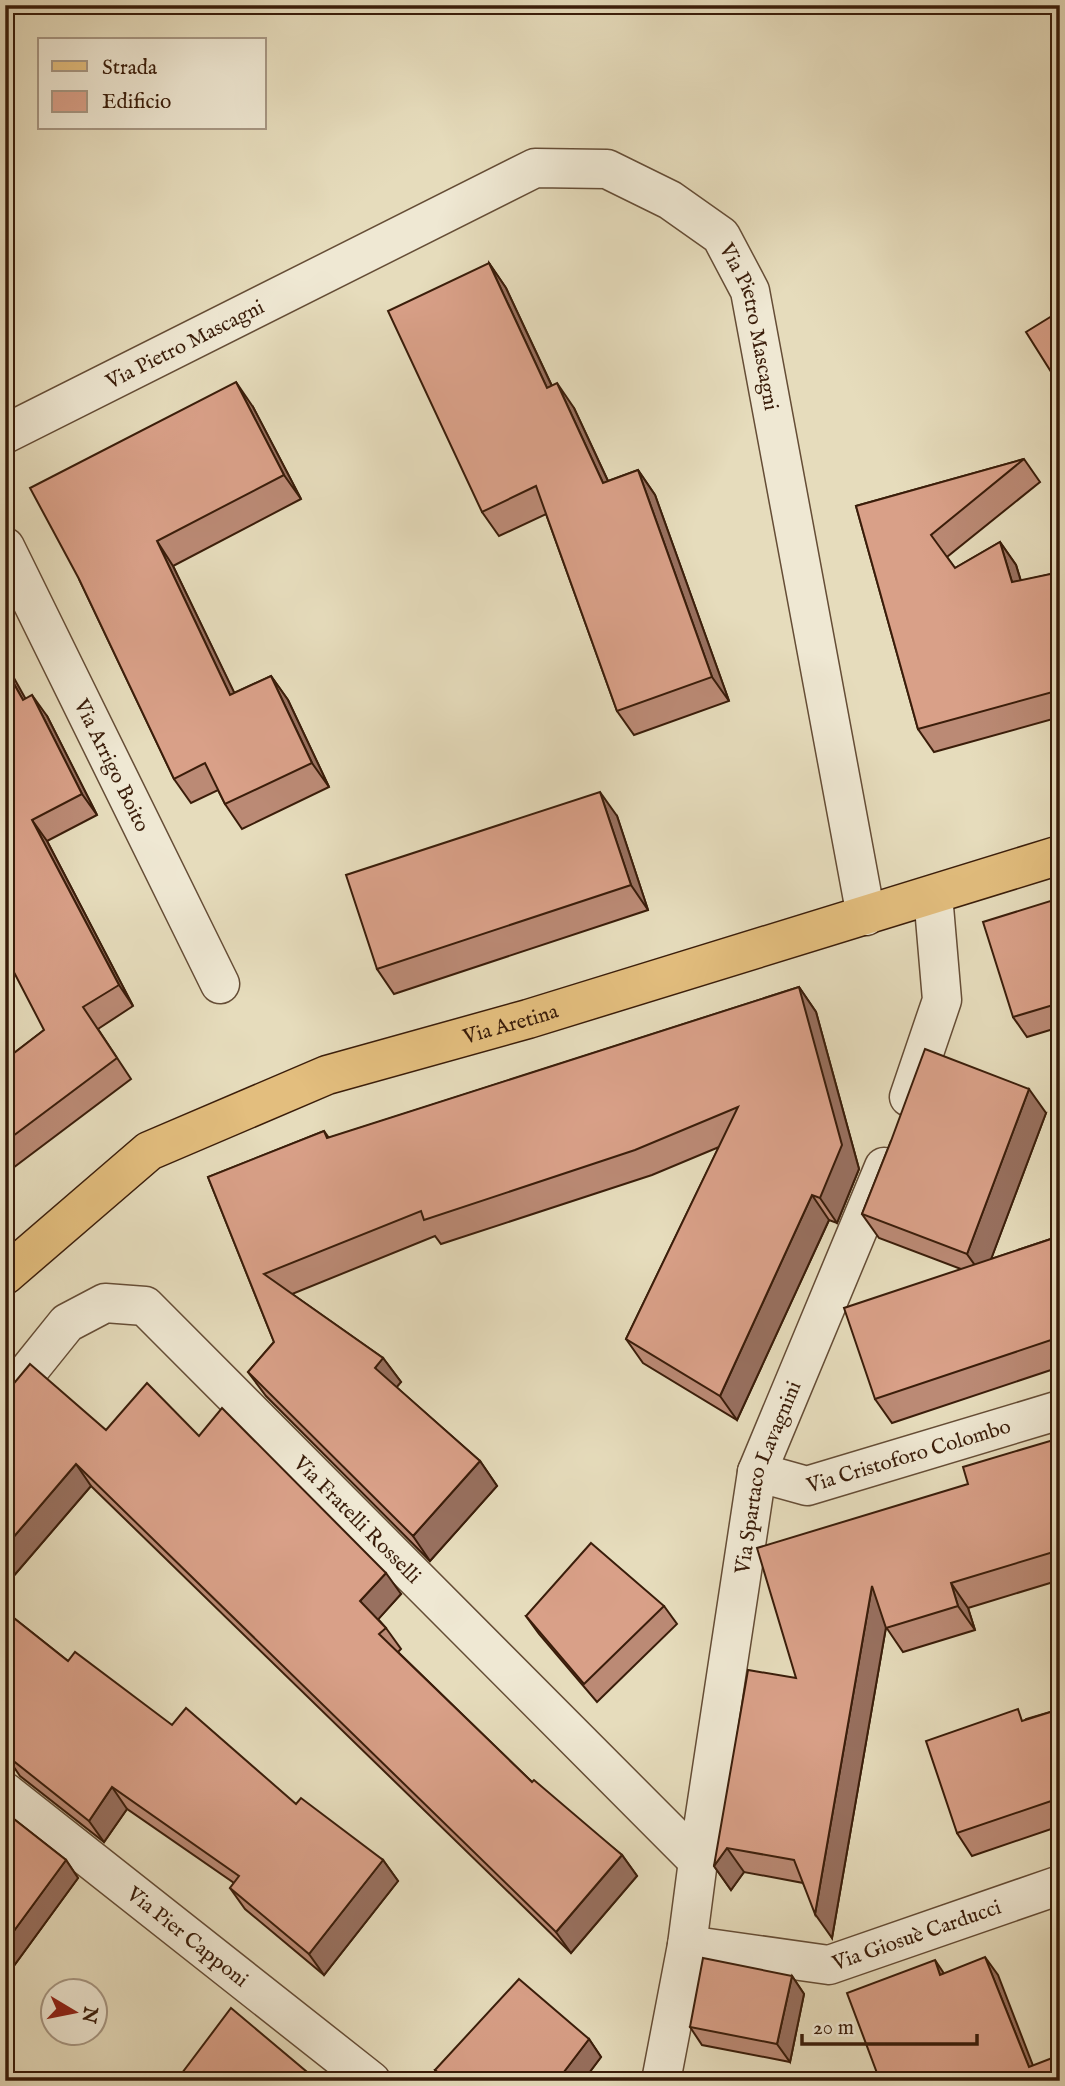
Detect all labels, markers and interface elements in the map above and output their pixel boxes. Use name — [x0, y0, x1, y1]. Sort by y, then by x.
legend — [38, 38, 266, 130]
text: Strada — [102, 55, 158, 82]
text: Edificio — [102, 89, 171, 116]
street label: Via Pietro Mascagni — [712, 238, 784, 413]
street label: Via Pietro Mascagni — [101, 294, 269, 397]
street label: Via Arrigo Boito — [66, 694, 155, 837]
street label: Via Aretina — [459, 998, 563, 1052]
street label: Via Spartaco Lavagnini — [730, 1377, 808, 1577]
street label: Via Cristoforo Colombo — [803, 1414, 1014, 1501]
street label: Via Fratelli Rosselli — [286, 1450, 426, 1590]
street label: Via Pier Capponi — [120, 1881, 253, 1994]
street label: Via Giosuè Carducci — [828, 1894, 1005, 1978]
north arrow — [38, 1978, 108, 2048]
scale bar — [802, 2002, 978, 2046]
text: N — [75, 2003, 102, 2025]
text: 20 m — [813, 2015, 854, 2042]

